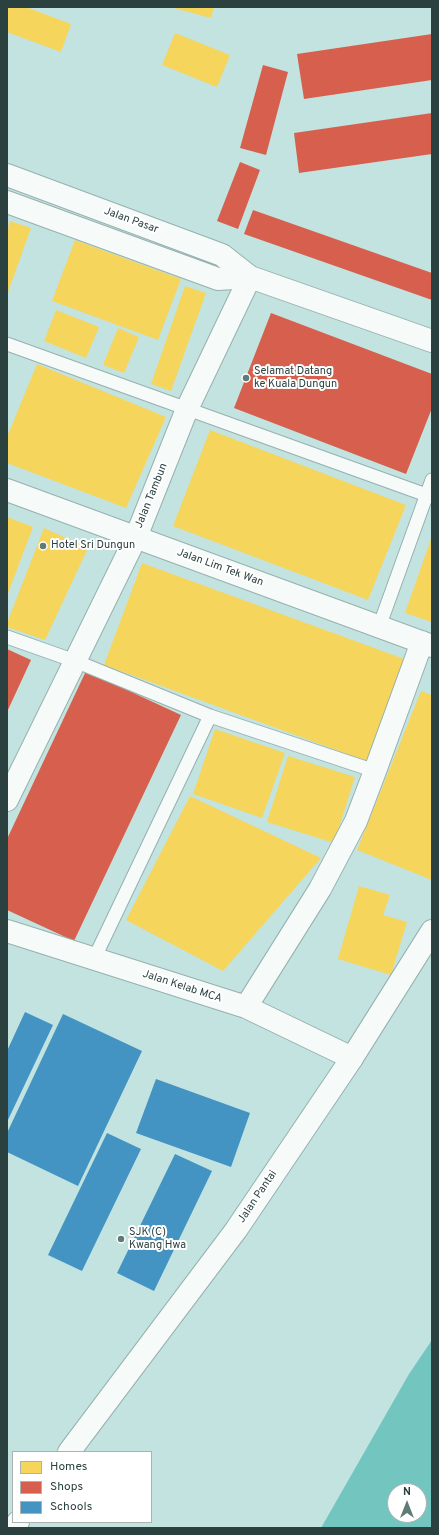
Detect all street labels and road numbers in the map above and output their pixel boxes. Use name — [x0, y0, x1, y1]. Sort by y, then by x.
street label: Jalan Pasar — [102, 205, 160, 237]
street label: Jalan Tambun — [133, 462, 171, 530]
street label: Jalan Lim Tek Wan — [175, 546, 265, 590]
street label: Jalan Kelab MCA — [141, 968, 223, 1006]
street label: Jalan Pantai — [236, 1168, 280, 1226]

